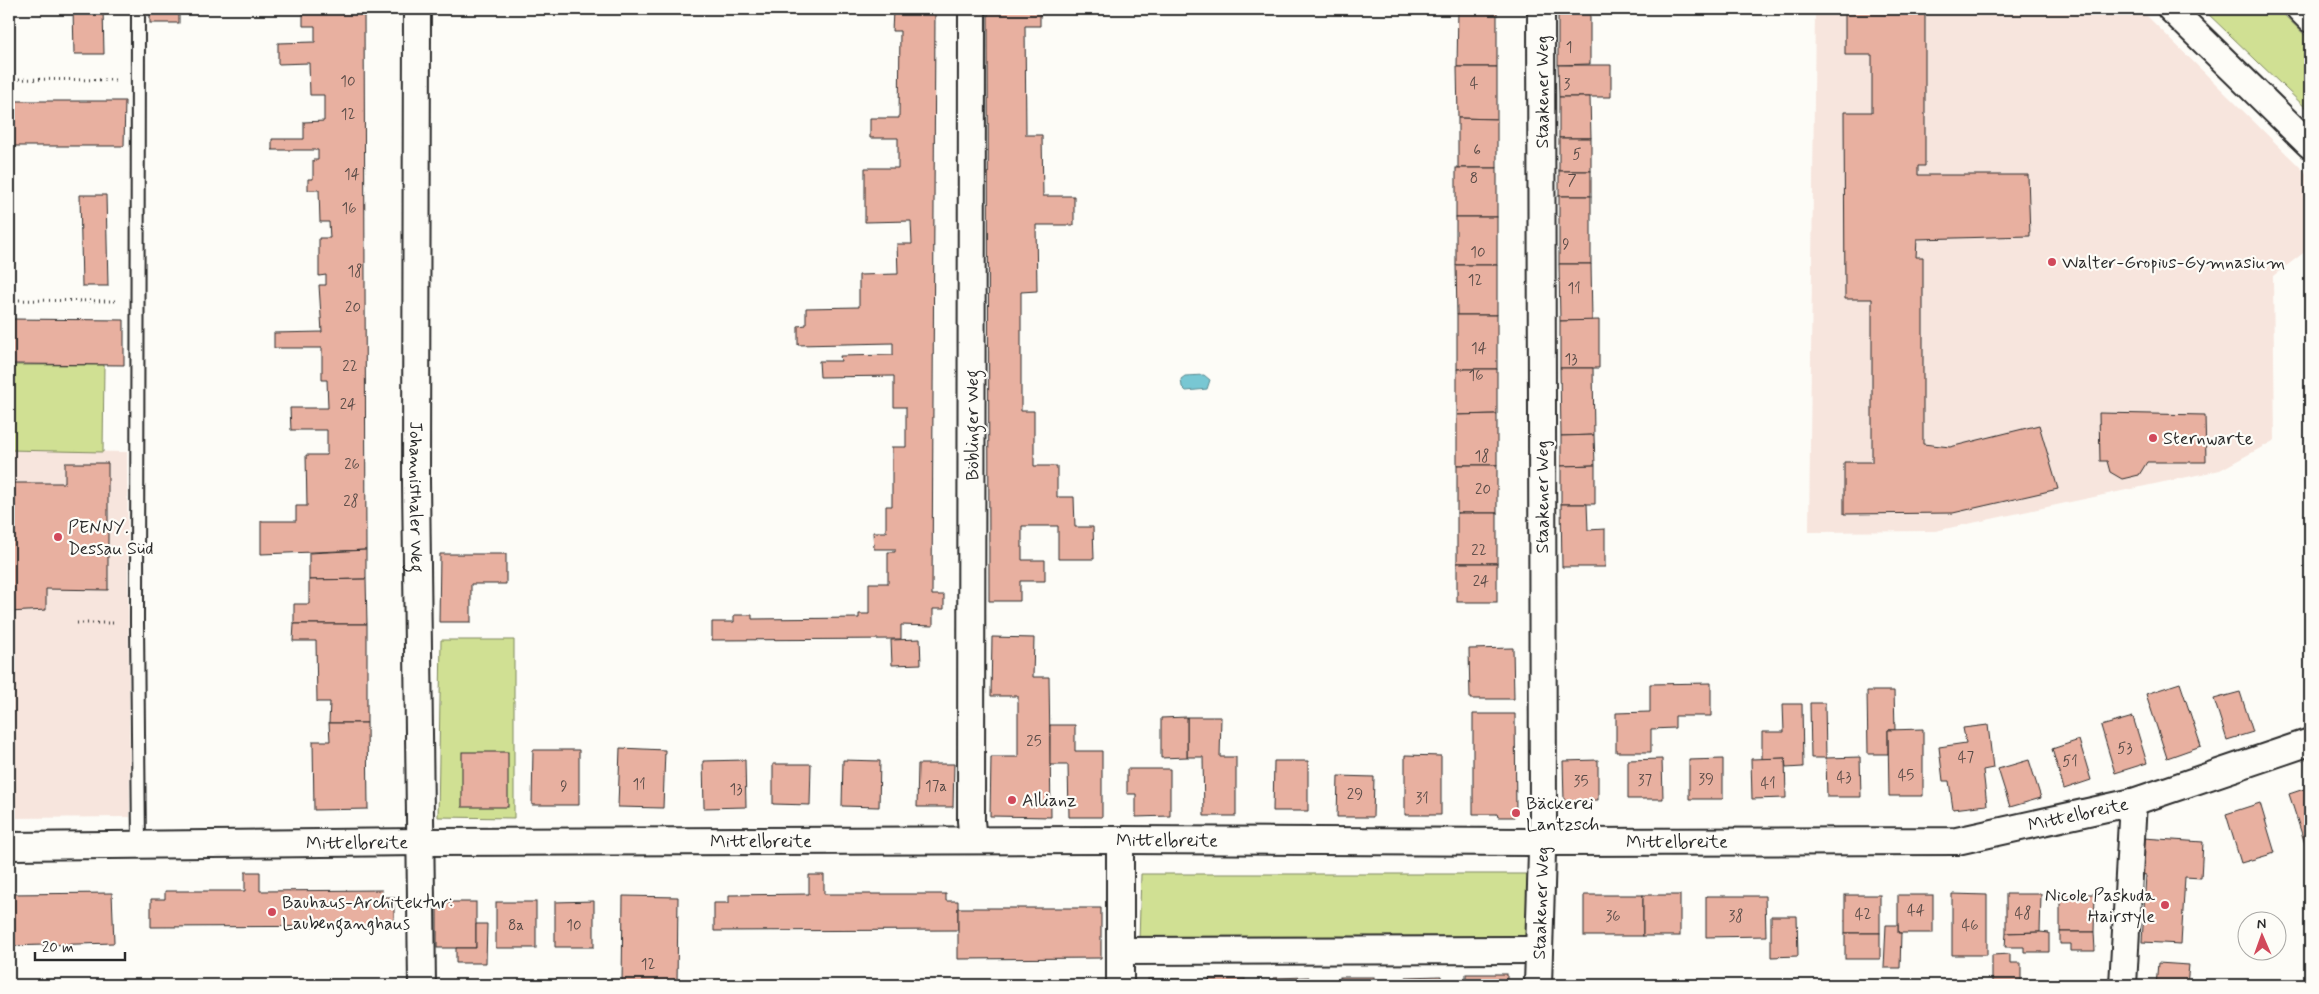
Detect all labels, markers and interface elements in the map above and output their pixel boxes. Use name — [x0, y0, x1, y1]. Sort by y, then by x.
street label: Staakener Weg — [1531, 35, 1555, 149]
house number: 1 — [1566, 38, 1572, 58]
house number: 10 — [340, 72, 356, 92]
house number: 4 — [1470, 74, 1479, 94]
house number: 3 — [1564, 75, 1571, 95]
house number: 12 — [341, 105, 355, 125]
house number: 6 — [1473, 141, 1481, 161]
house number: 5 — [1572, 145, 1582, 165]
house number: 14 — [344, 165, 360, 185]
house number: 8 — [1470, 169, 1478, 189]
house number: 7 — [1567, 171, 1577, 191]
house number: 16 — [341, 199, 357, 219]
house number: 9 — [1562, 235, 1570, 255]
house number: 10 — [1470, 243, 1486, 263]
place label: Walter-Gropius-Gymnasium — [2062, 251, 2285, 275]
marker: Walter-Gropius-Gymnasium — [2046, 256, 2058, 268]
house number: 18 — [348, 262, 362, 282]
house number: 12 — [1468, 271, 1482, 291]
house number: 11 — [1567, 279, 1581, 299]
house number: 20 — [345, 298, 361, 318]
house number: 14 — [1471, 339, 1487, 359]
house number: 13 — [1564, 350, 1578, 370]
house number: 22 — [342, 357, 358, 377]
house number: 16 — [1468, 366, 1484, 386]
street label: Böblinger Weg — [961, 370, 987, 480]
house number: 24 — [340, 395, 356, 415]
street label: Johannisthaler Weg — [402, 421, 428, 573]
place label: Sternwarte — [2163, 427, 2253, 451]
marker: Sternwarte — [2147, 432, 2159, 444]
street label: Staakener Weg — [1531, 440, 1555, 554]
house number: 18 — [1475, 447, 1489, 467]
house number: 26 — [344, 455, 360, 475]
house number: 20 — [1475, 480, 1491, 500]
house number: 28 — [343, 492, 359, 512]
place label: PENNY. Dessau Süd — [68, 516, 153, 561]
marker: PENNY. Dessau Süd — [52, 531, 64, 543]
house number: 22 — [1471, 541, 1487, 561]
house number: 24 — [1473, 572, 1489, 592]
house number: 25 — [1026, 732, 1042, 752]
house number: 53 — [2117, 739, 2133, 759]
house number: 47 — [1958, 748, 1975, 768]
house number: 51 — [2062, 752, 2078, 772]
house number: 45 — [1898, 766, 1914, 786]
house number: 43 — [1836, 768, 1852, 788]
house number: 39 — [1698, 770, 1714, 790]
house number: 37 — [1638, 771, 1653, 791]
house number: 35 — [1574, 772, 1588, 792]
house number: 41 — [1760, 774, 1776, 794]
house number: 11 — [632, 775, 646, 795]
house number: 9 — [560, 777, 568, 797]
house number: 17a — [925, 777, 947, 797]
house number: 13 — [729, 780, 743, 800]
house number: 29 — [1347, 785, 1363, 805]
place label: Allianz — [1022, 789, 1077, 813]
house number: 31 — [1415, 789, 1429, 809]
place label: Bäckerei Lantzsch — [1526, 792, 1599, 837]
street label: Mittelbreite — [2026, 792, 2131, 838]
marker: Allianz — [1006, 794, 1018, 806]
marker: Bäckerei Lantzsch — [1510, 807, 1522, 819]
street label: Mittelbreite — [1116, 829, 1218, 853]
street label: Mittelbreite — [710, 830, 812, 854]
street label: Mittelbreite — [306, 831, 408, 856]
street label: Mittelbreite — [1626, 831, 1728, 855]
street label: Staakener Weg — [1528, 846, 1555, 960]
place label: Nicole Paskuda Hairstyle — [2045, 884, 2155, 929]
place label: Bauhaus-Architektur: Laubenganghaus — [282, 891, 453, 938]
marker: Nicole Paskuda Hairstyle — [2159, 899, 2171, 911]
house number: 44 — [1907, 901, 1925, 921]
house number: 48 — [2015, 904, 2031, 924]
house number: 42 — [1855, 905, 1871, 925]
marker: Bauhaus-Architektur: Laubenganghaus — [266, 906, 278, 918]
house number: 36 — [1605, 907, 1621, 927]
house number: 38 — [1728, 907, 1744, 927]
north arrow — [2236, 912, 2286, 962]
text: N — [2257, 915, 2267, 933]
house number: 8a — [508, 916, 524, 936]
house number: 10 — [566, 916, 582, 936]
house number: 46 — [1961, 916, 1979, 936]
scale bar — [35, 929, 125, 961]
text: 20 m — [42, 938, 74, 958]
house number: 12 — [641, 955, 655, 975]

